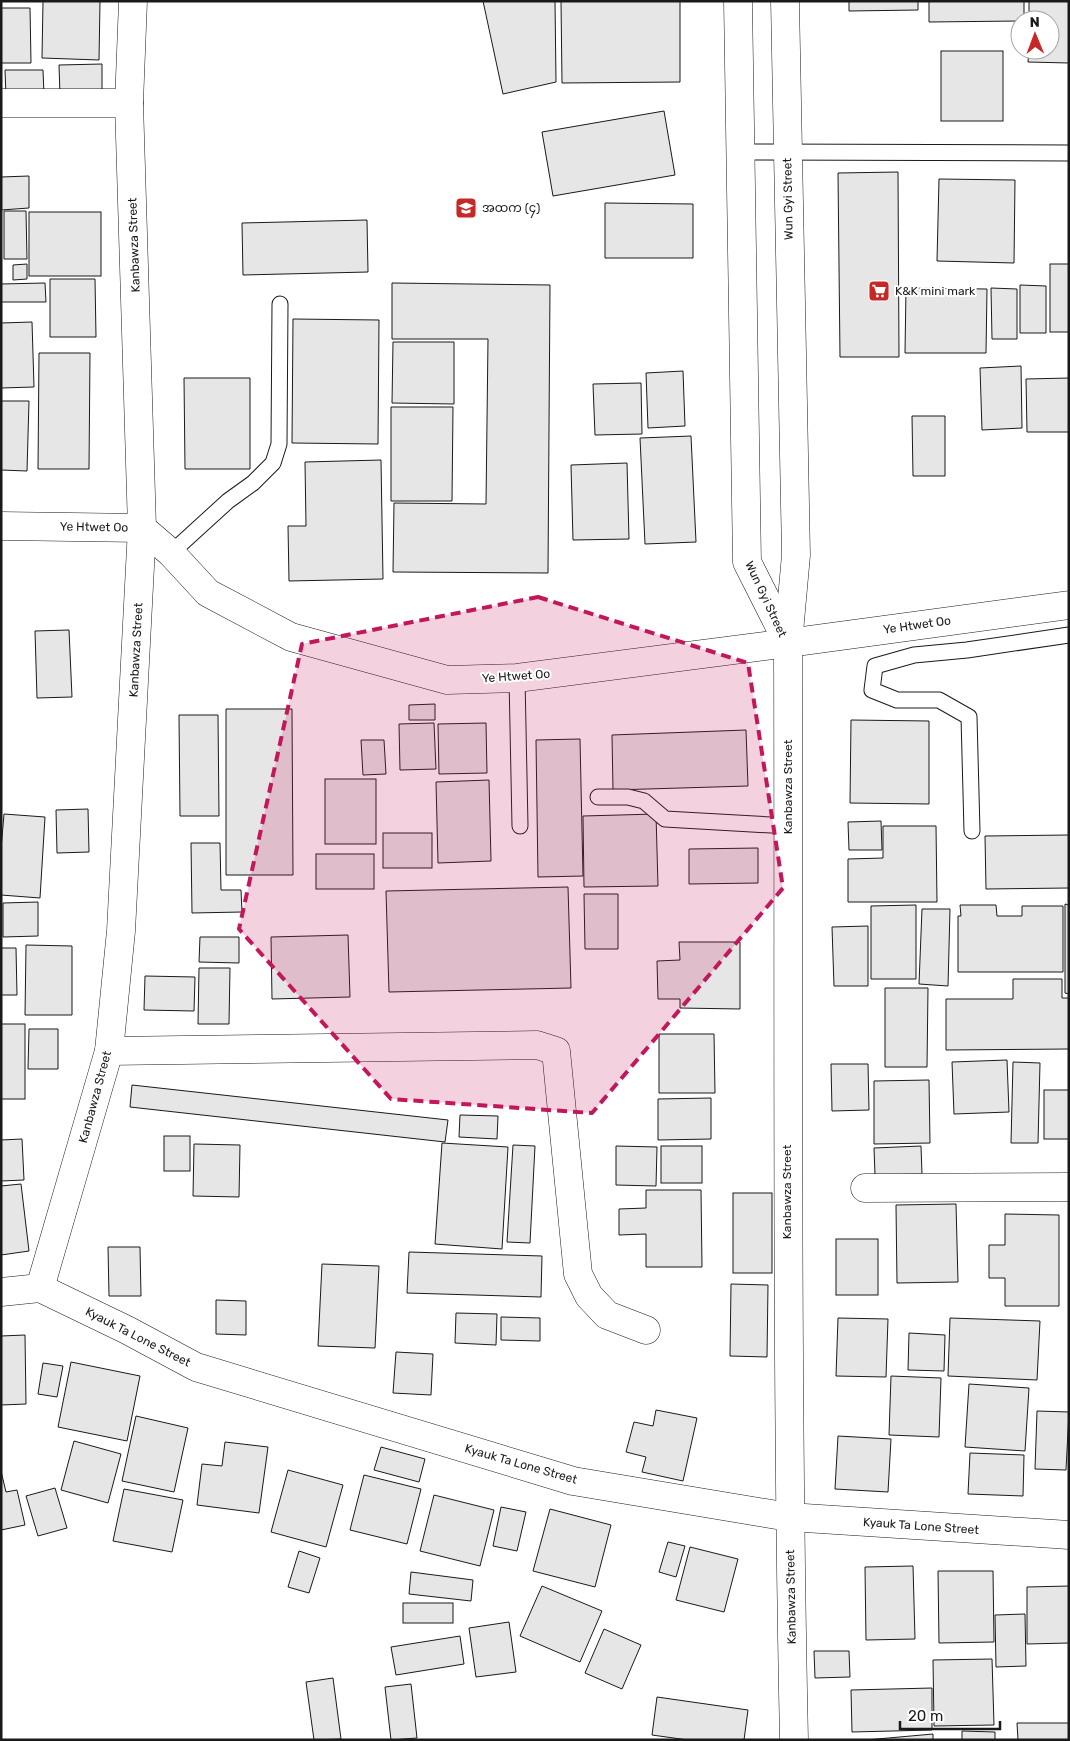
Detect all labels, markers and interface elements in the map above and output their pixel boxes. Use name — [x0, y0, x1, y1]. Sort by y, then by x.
north arrow — [1010, 10, 1060, 60]
text: N — [1030, 14, 1040, 31]
street label: Wun Gyi Street — [780, 157, 796, 240]
school or university icon: အထက (၄) — [454, 196, 478, 220]
street label: Kanbawza Street — [125, 197, 143, 293]
place label: အထက (၄) — [482, 201, 540, 218]
supermarket icon: K&K mini mark — [867, 279, 891, 303]
place label: K&K mini mark — [895, 284, 976, 298]
street label: Ye Htwet Oo — [60, 519, 128, 535]
street label: Wun Gyi Street — [742, 559, 790, 640]
street label: Kanbawza Street — [127, 602, 145, 698]
street label: Ye Htwet Oo — [882, 613, 952, 637]
street label: Ye Htwet Oo — [481, 667, 551, 685]
street label: Kanbawza Street — [781, 739, 795, 834]
street label: Kanbawza Street — [76, 1049, 114, 1145]
street label: Kanbawza Street — [780, 1144, 794, 1239]
street label: Kyauk Ta Lone Street — [83, 1304, 193, 1370]
street label: Kyauk Ta Lone Street — [463, 1441, 579, 1487]
street label: Kyauk Ta Lone Street — [863, 1515, 980, 1537]
street label: Kanbawza Street — [783, 1549, 799, 1644]
scale bar — [900, 1698, 1000, 1730]
text: 20 m — [908, 1707, 943, 1725]

